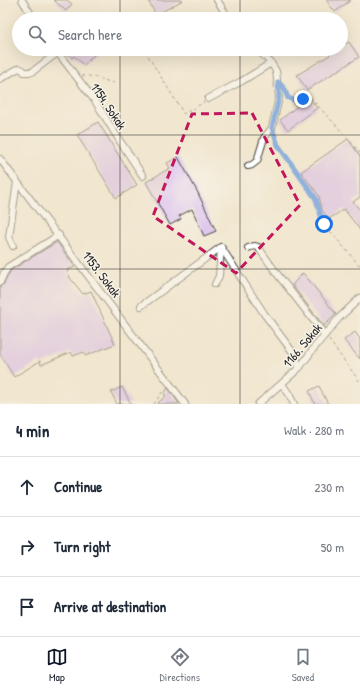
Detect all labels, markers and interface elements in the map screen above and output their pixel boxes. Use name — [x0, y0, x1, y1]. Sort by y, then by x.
search box — [12, 12, 348, 56]
icon: search — [26, 23, 48, 45]
text: Search here — [58, 24, 122, 45]
street label: 1154. Sokak — [87, 79, 132, 133]
route end — [294, 90, 312, 108]
route start — [315, 215, 333, 233]
street label: 1153. Sokak — [79, 247, 126, 301]
street label: 1166. Sokak — [278, 319, 326, 371]
text: 4 min — [16, 419, 49, 442]
text: Walk · 280 m — [284, 421, 344, 439]
icon: ahead — [16, 476, 38, 498]
text: Continue — [54, 476, 102, 497]
text: 230 m — [314, 478, 344, 496]
icon: right — [16, 536, 38, 558]
text: Turn right — [54, 536, 110, 557]
text: 50 m — [321, 538, 344, 556]
icon: arrive — [16, 596, 38, 618]
text: Arrive at destination — [54, 596, 166, 617]
tab: Map — [46, 646, 68, 684]
tab: Directions — [160, 646, 200, 684]
tab: Saved — [292, 646, 314, 684]

